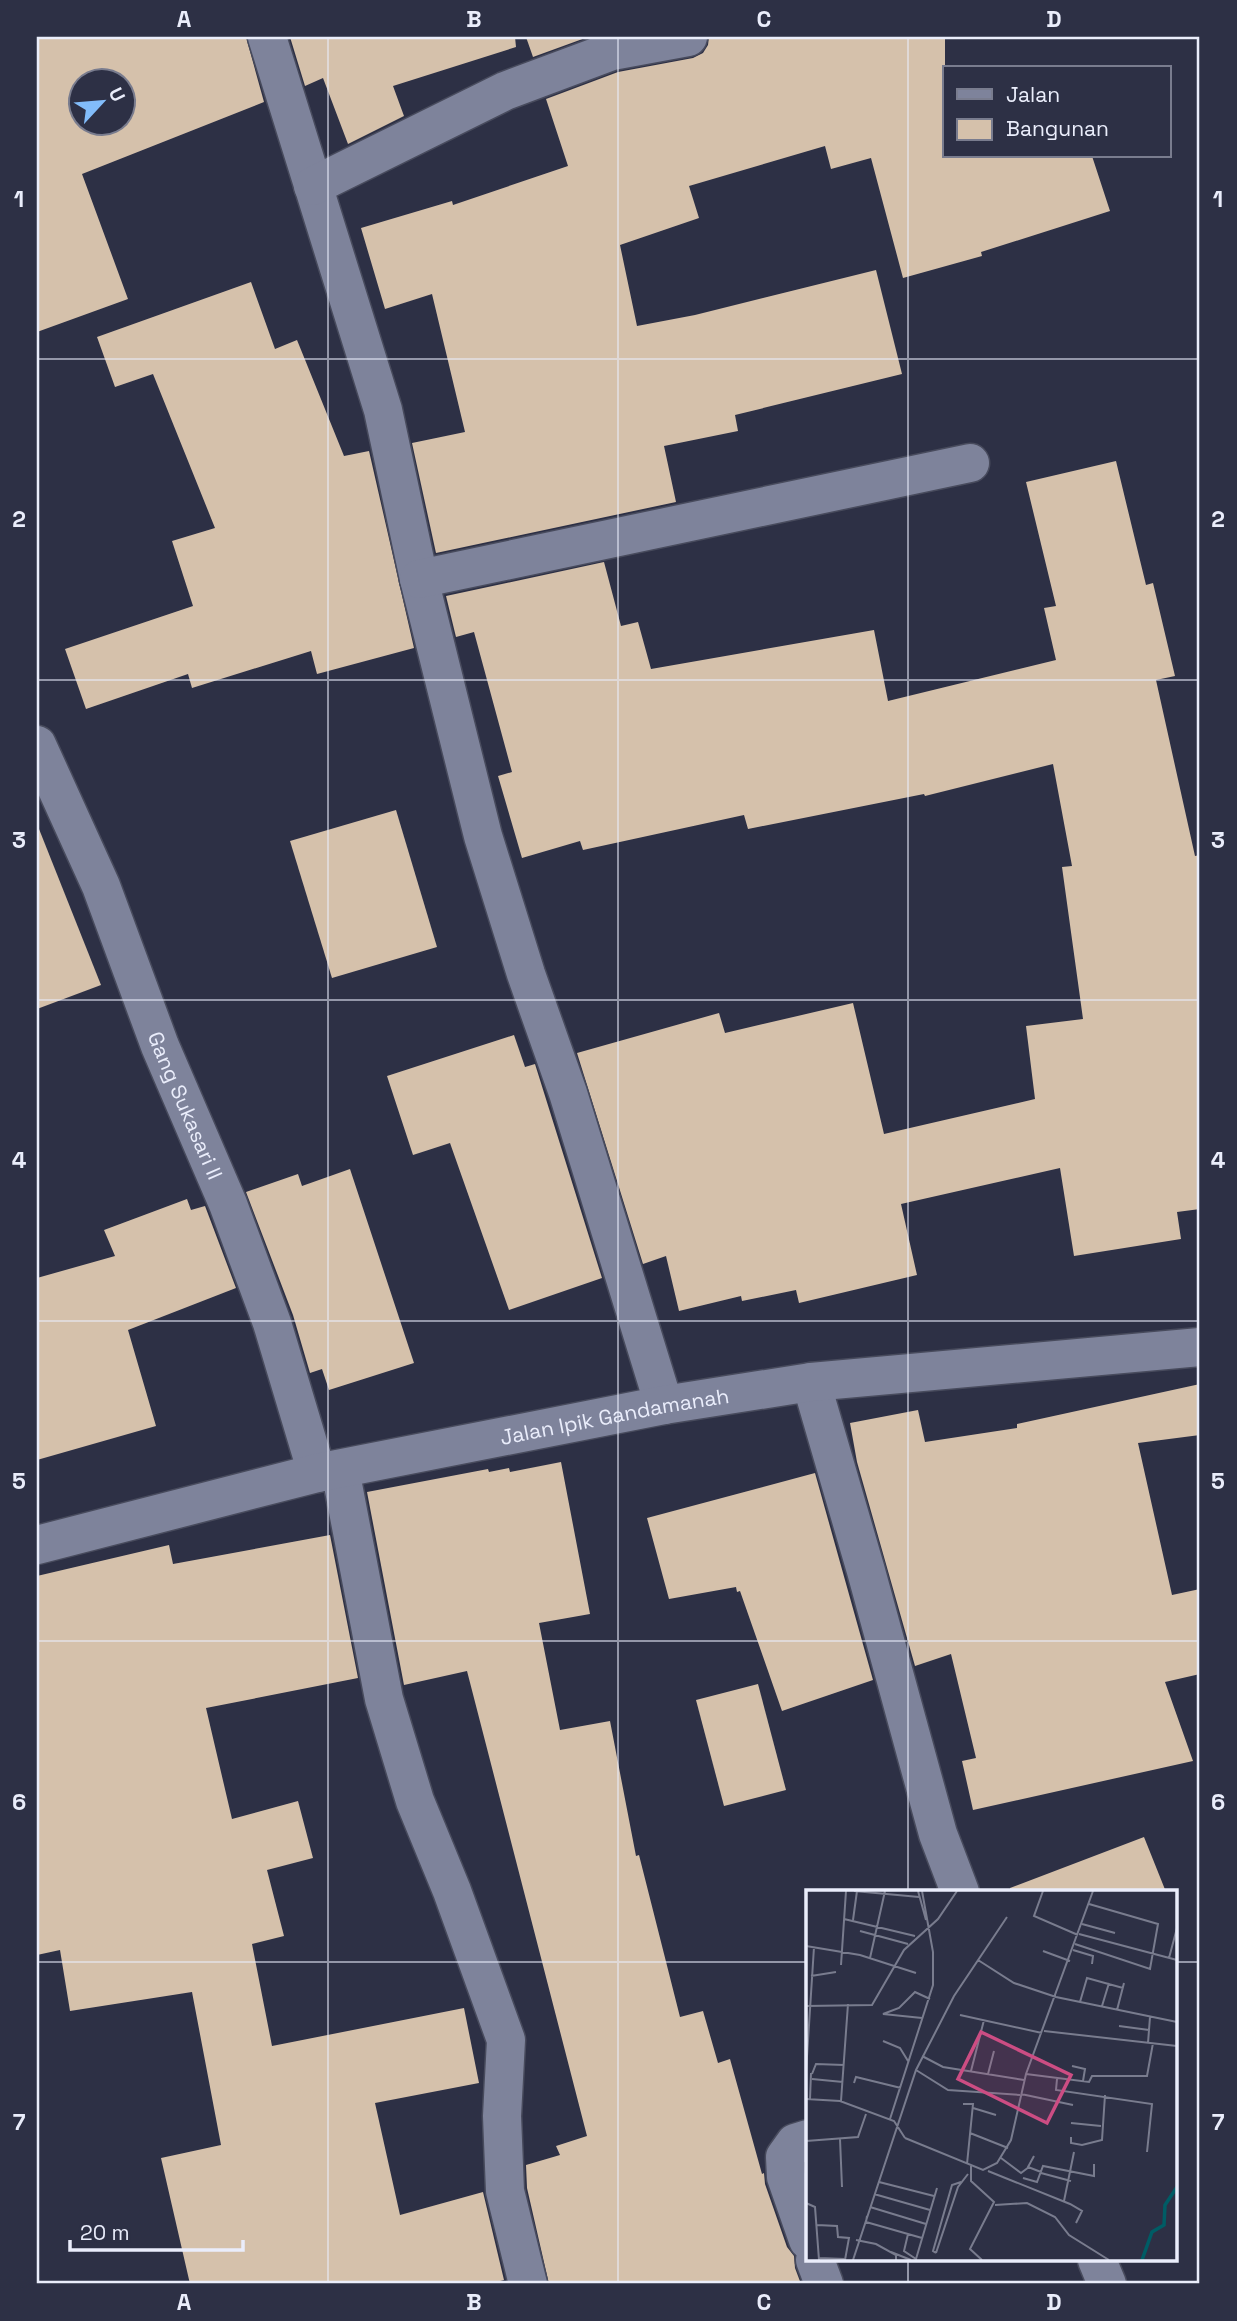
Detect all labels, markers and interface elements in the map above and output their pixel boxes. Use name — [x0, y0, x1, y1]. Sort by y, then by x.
text: A — [177, 4, 192, 34]
text: B — [466, 4, 482, 34]
text: C — [757, 4, 771, 34]
text: D — [1046, 4, 1062, 34]
north arrow — [66, 66, 136, 136]
legend — [943, 66, 1170, 158]
text: Jalan — [1006, 81, 1060, 108]
text: U — [103, 84, 131, 106]
text: Bangunan — [1006, 115, 1109, 142]
text: 1 — [14, 184, 24, 214]
text: 1 — [1213, 184, 1223, 214]
text: 2 — [12, 504, 26, 534]
text: 2 — [1211, 504, 1225, 534]
text: 3 — [12, 825, 26, 855]
text: 3 — [1211, 825, 1225, 855]
street label: Gang Sukasari II — [142, 1028, 229, 1183]
text: 4 — [12, 1145, 27, 1175]
text: 4 — [1211, 1145, 1226, 1175]
street label: Jalan Ipik Gandamanah — [498, 1382, 731, 1450]
text: 5 — [12, 1466, 26, 1496]
text: 5 — [1211, 1466, 1225, 1496]
text: 6 — [12, 1787, 26, 1817]
text: 6 — [1211, 1787, 1225, 1817]
inset map — [806, 1890, 1178, 2262]
text: 7 — [13, 2107, 26, 2137]
text: 7 — [1212, 2107, 1225, 2137]
scale bar — [70, 2209, 243, 2253]
text: 20 m — [80, 2219, 130, 2246]
text: A — [177, 2287, 192, 2317]
text: B — [466, 2287, 482, 2317]
text: C — [757, 2287, 771, 2317]
text: D — [1046, 2287, 1062, 2317]

